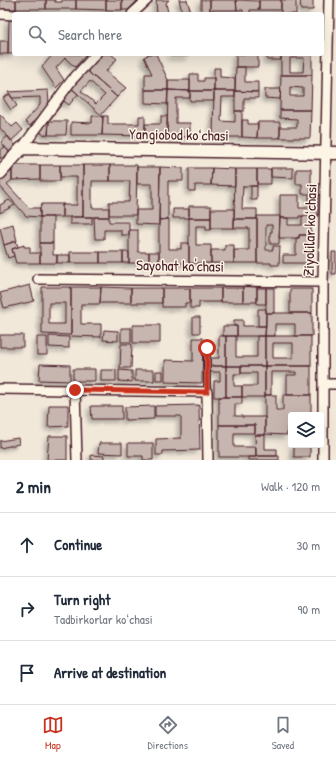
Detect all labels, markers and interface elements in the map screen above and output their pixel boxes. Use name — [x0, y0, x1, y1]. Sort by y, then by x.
search box — [12, 12, 324, 56]
icon: search — [26, 23, 48, 45]
text: Search here — [58, 24, 122, 45]
street label: Yangiobod koʻchasi — [129, 123, 229, 146]
street label: Ziyolilar koʻchasi — [297, 183, 322, 277]
street label: Sayohat ko'chasi — [136, 254, 224, 277]
route start — [198, 339, 216, 357]
route end — [66, 381, 84, 399]
map controls — [288, 412, 324, 448]
button: layers — [288, 412, 324, 448]
text: 2 min — [16, 475, 51, 498]
text: Walk · 120 m — [261, 477, 320, 495]
icon: ahead — [16, 534, 38, 556]
text: Continue — [54, 534, 102, 555]
text: 30 m — [297, 536, 320, 554]
text: Turn right — [54, 589, 110, 610]
icon: right — [16, 598, 38, 620]
text: 90 m — [298, 600, 320, 618]
text: Tadbirkorlar koʻchasi — [54, 610, 153, 628]
icon: arrive — [16, 662, 38, 684]
text: Arrive at destination — [54, 662, 166, 683]
tab: Map — [42, 714, 64, 752]
tab: Directions — [148, 714, 188, 752]
tab: Saved — [272, 714, 294, 752]

